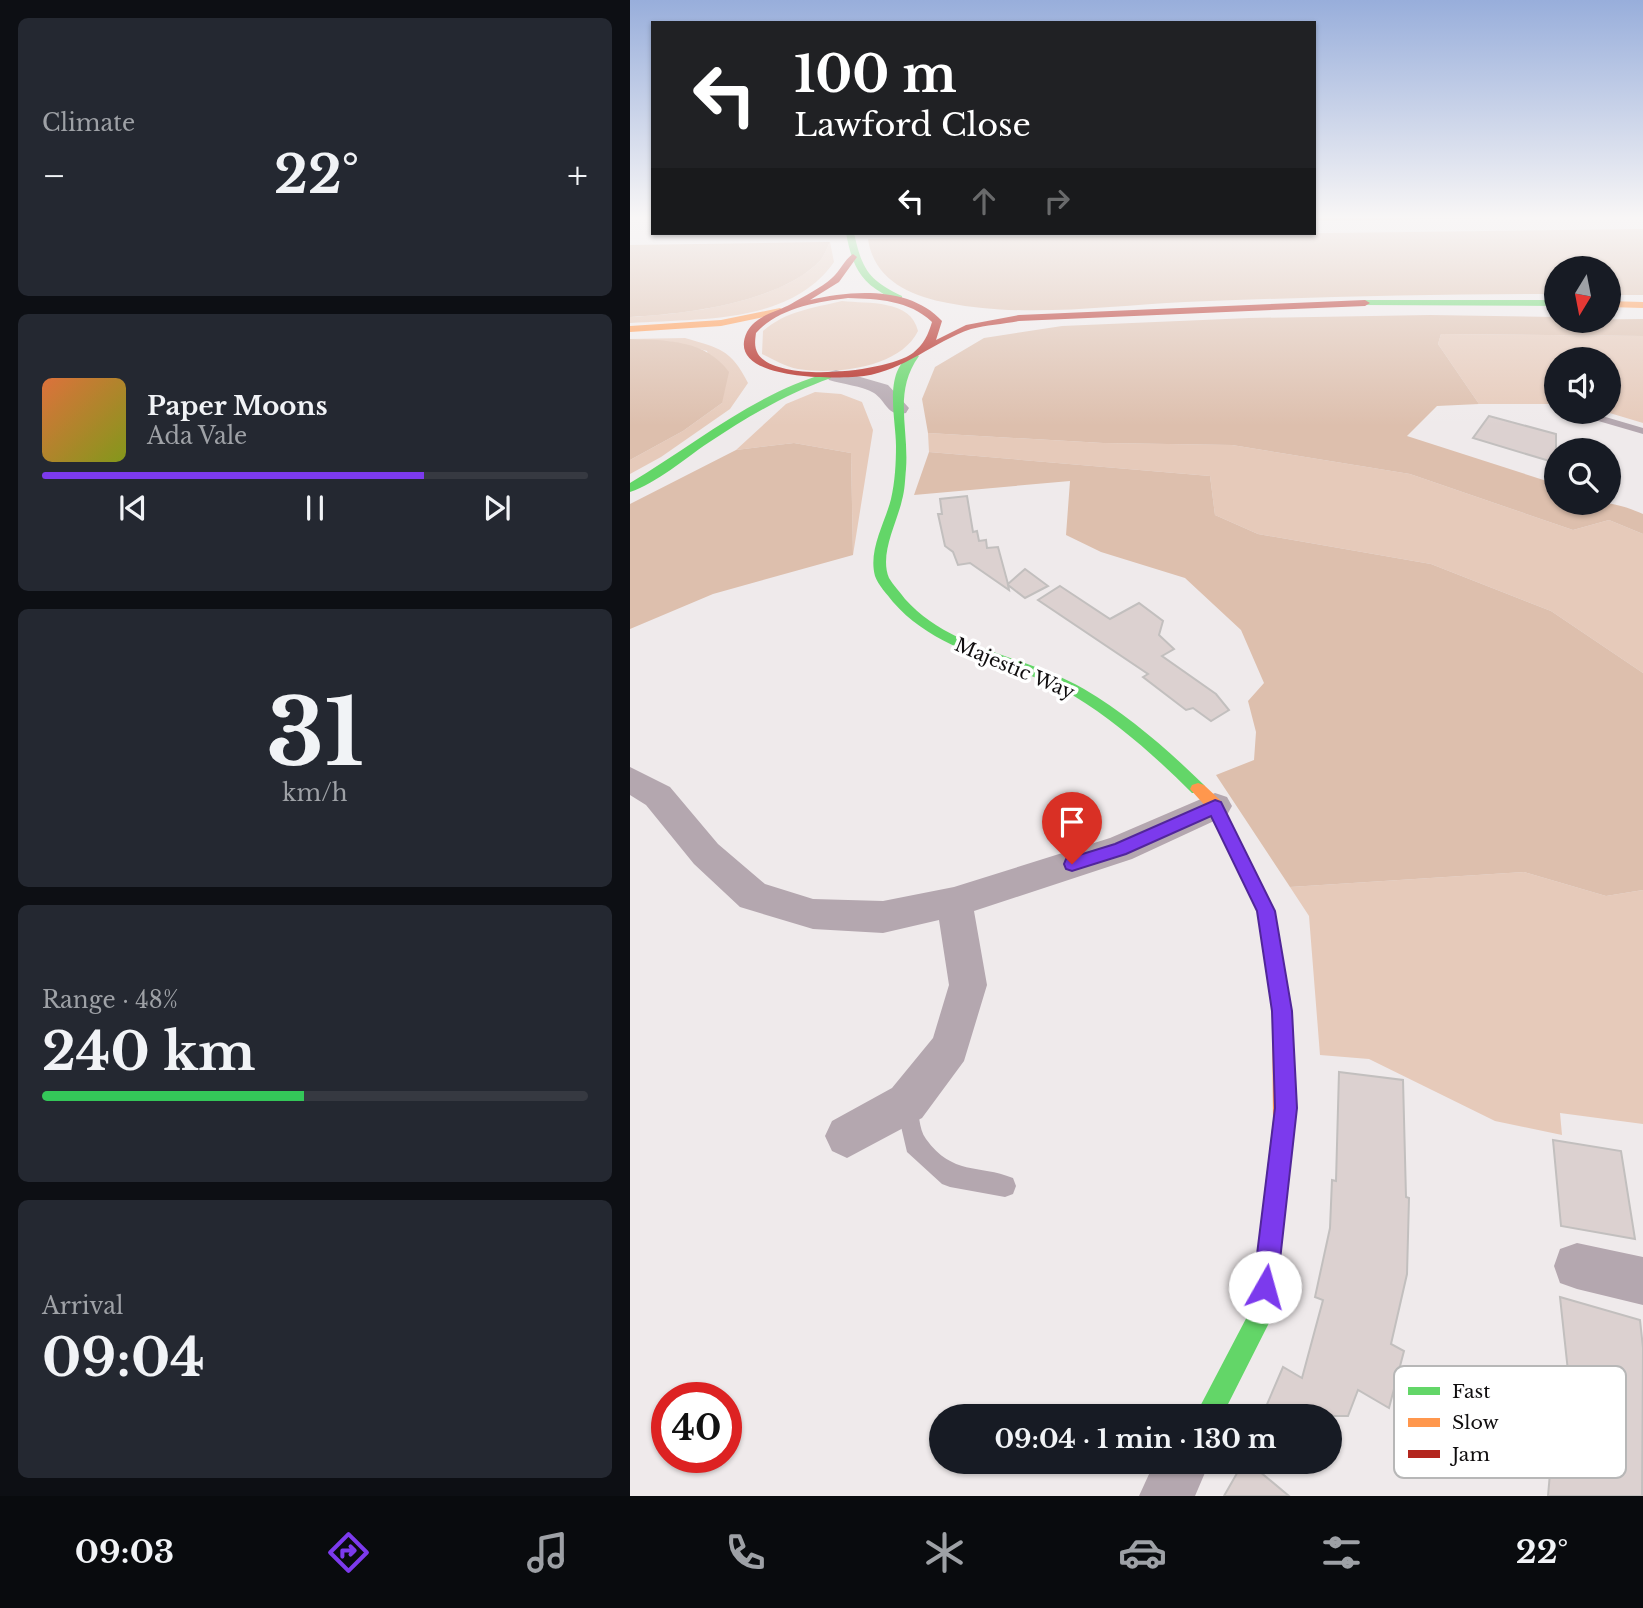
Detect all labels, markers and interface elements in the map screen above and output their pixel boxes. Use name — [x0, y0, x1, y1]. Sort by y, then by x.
text: 100 m — [794, 44, 957, 105]
icon: left — [679, 49, 770, 140]
text: Lawford Close — [794, 105, 1031, 145]
text: Climate — [42, 109, 135, 137]
text: 22° — [274, 143, 359, 207]
text: − — [42, 152, 66, 199]
text: + — [567, 152, 588, 199]
icon: left — [892, 182, 930, 220]
icon: ahead — [965, 182, 1003, 220]
icon: right — [1038, 182, 1076, 220]
north arrow — [1544, 256, 1620, 332]
map controls — [1544, 256, 1621, 515]
button: sound — [1544, 347, 1621, 424]
text: Paper Moons — [147, 390, 328, 422]
text: Ada Vale — [147, 422, 247, 450]
button: search — [1544, 438, 1621, 515]
icon: previous — [114, 489, 152, 527]
icon: pause — [296, 489, 334, 527]
icon: next — [478, 489, 516, 527]
street label: Majestic Way — [951, 633, 1078, 704]
text: 31 — [266, 677, 364, 790]
text: km/h — [282, 779, 348, 807]
pin — [1042, 792, 1102, 864]
icon: arrive — [1053, 803, 1091, 841]
text: Range · 48% — [42, 986, 178, 1014]
text: 240 km — [42, 1020, 256, 1084]
position arrow — [1228, 1250, 1302, 1324]
text: Arrival — [42, 1292, 123, 1320]
text: 09:04 — [42, 1326, 205, 1390]
legend — [1394, 1366, 1626, 1478]
text: Fast — [1452, 1380, 1491, 1403]
speed limit sign: 40 — [651, 1382, 742, 1473]
text: Slow — [1452, 1411, 1499, 1434]
text: 09:04 · 1 min · 130 m — [994, 1423, 1277, 1455]
text: Jam — [1449, 1443, 1490, 1466]
icon: directions — [324, 1528, 373, 1577]
icon: music — [523, 1528, 572, 1577]
icon: phone — [721, 1528, 770, 1577]
icon: climate — [920, 1528, 969, 1577]
icon: car — [1118, 1528, 1167, 1577]
icon: filters — [1317, 1528, 1366, 1577]
text: 09:03 — [75, 1532, 174, 1572]
text: 22° — [1516, 1532, 1568, 1572]

